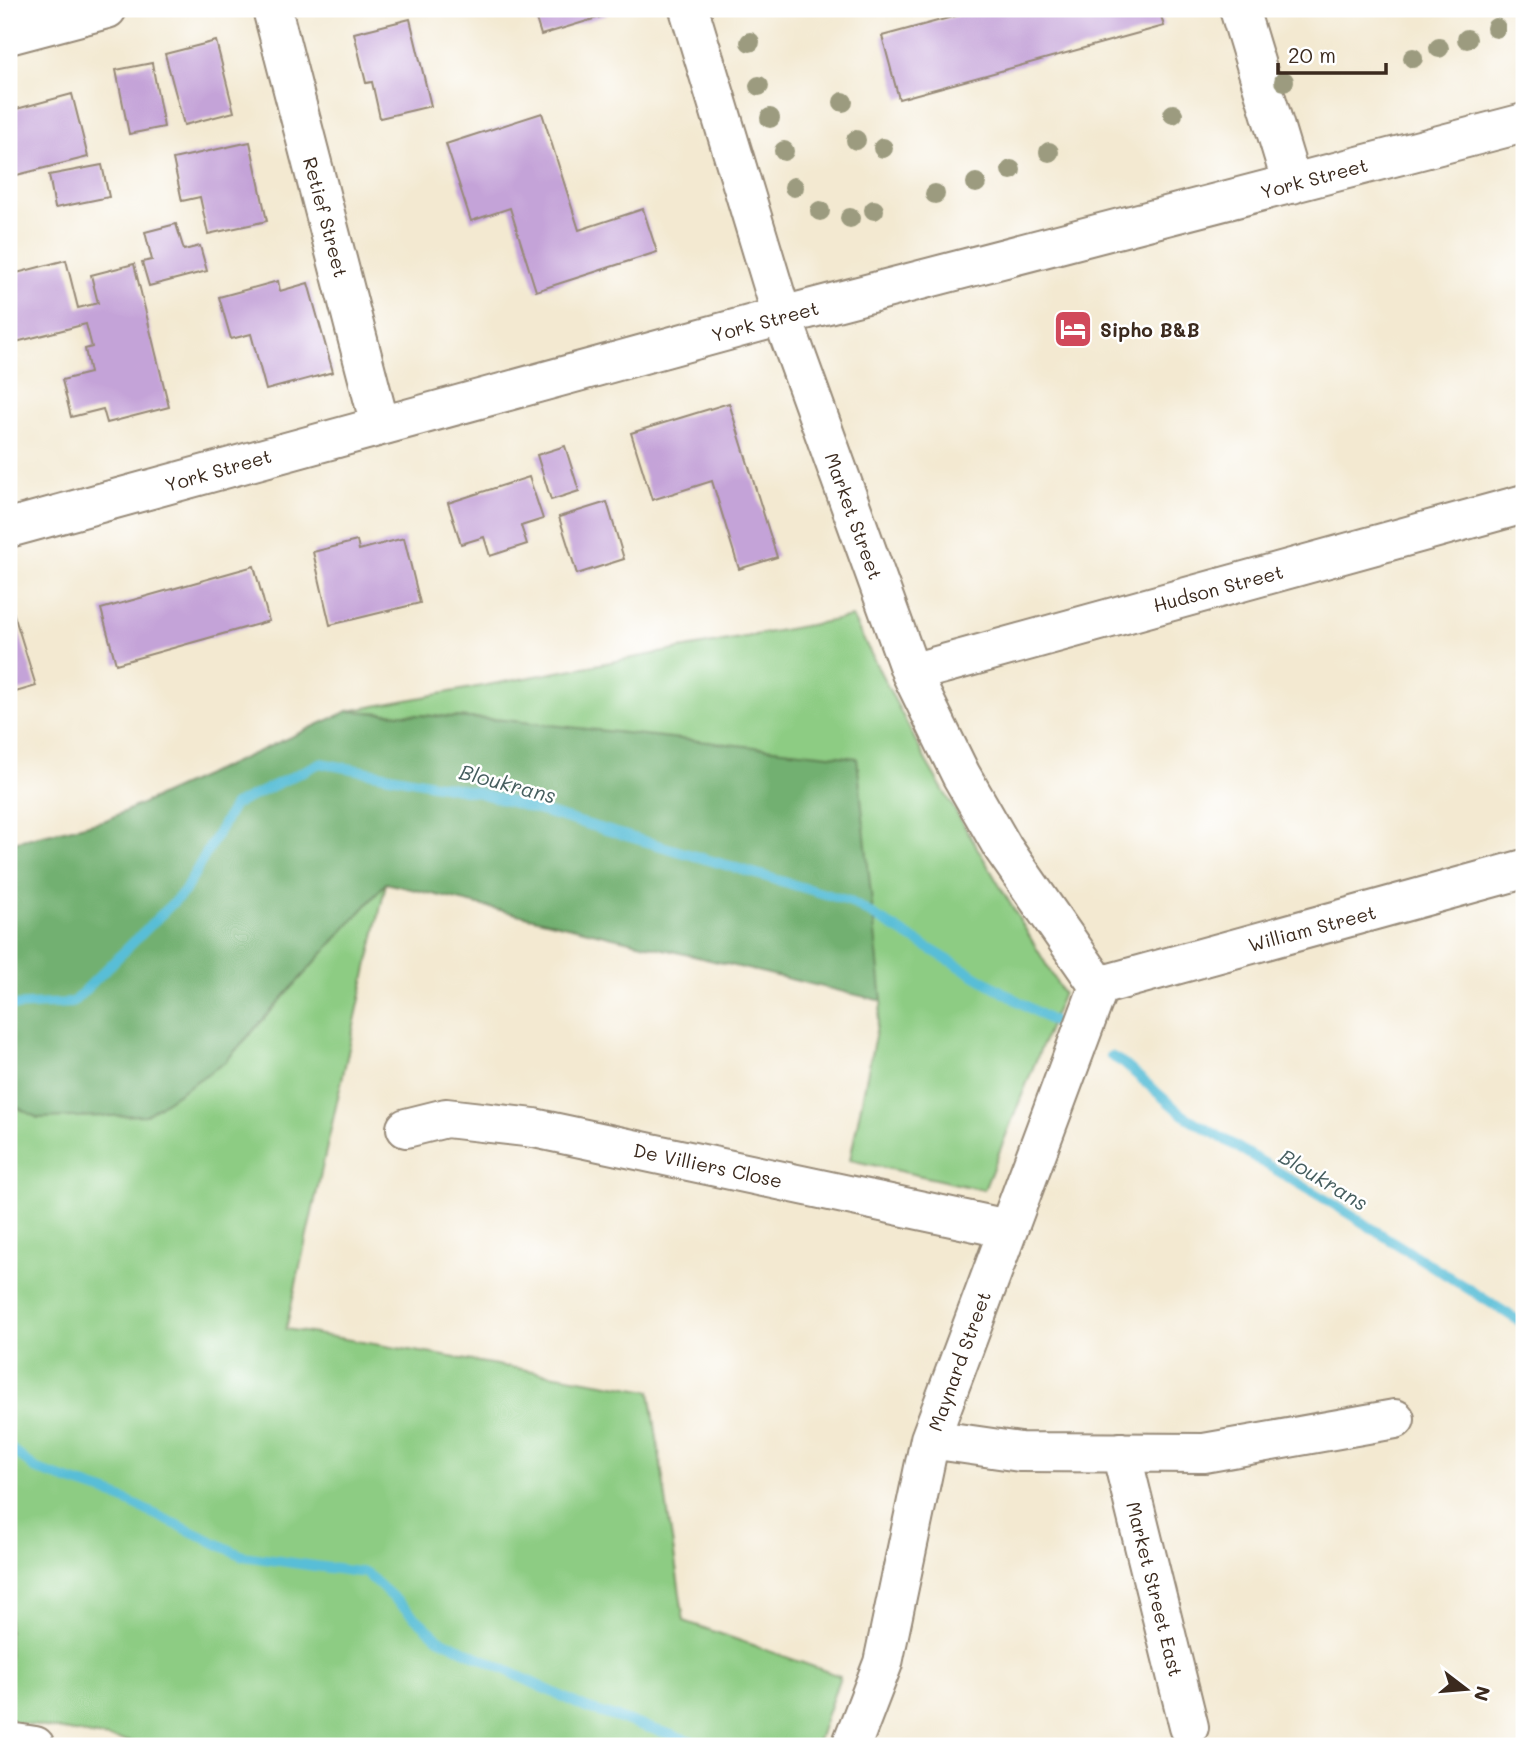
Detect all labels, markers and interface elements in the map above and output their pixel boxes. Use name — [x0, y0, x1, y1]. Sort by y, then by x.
scale bar — [1278, 32, 1386, 76]
text: 20 m — [1288, 41, 1336, 68]
street label: York Street — [1258, 152, 1370, 204]
street label: Retief Street — [298, 154, 354, 280]
street label: York Street — [709, 295, 821, 347]
hotel icon: Sipho B&B — [1052, 308, 1094, 350]
place label: Sipho B&B — [1100, 317, 1200, 342]
street label: York Street — [162, 443, 274, 497]
street label: Market Street — [819, 449, 889, 583]
street label: Hudson Street — [1150, 559, 1286, 617]
water label: Bloukrans — [457, 757, 559, 809]
street label: William Street — [1245, 899, 1379, 957]
street label: De Villiers Close — [631, 1137, 785, 1193]
water label: Bloukrans — [1275, 1142, 1373, 1216]
street label: Maynard Street — [922, 1287, 996, 1435]
street label: Market Street East — [1121, 1499, 1189, 1679]
north arrow — [1432, 1654, 1502, 1724]
text: N — [1469, 1683, 1497, 1704]

